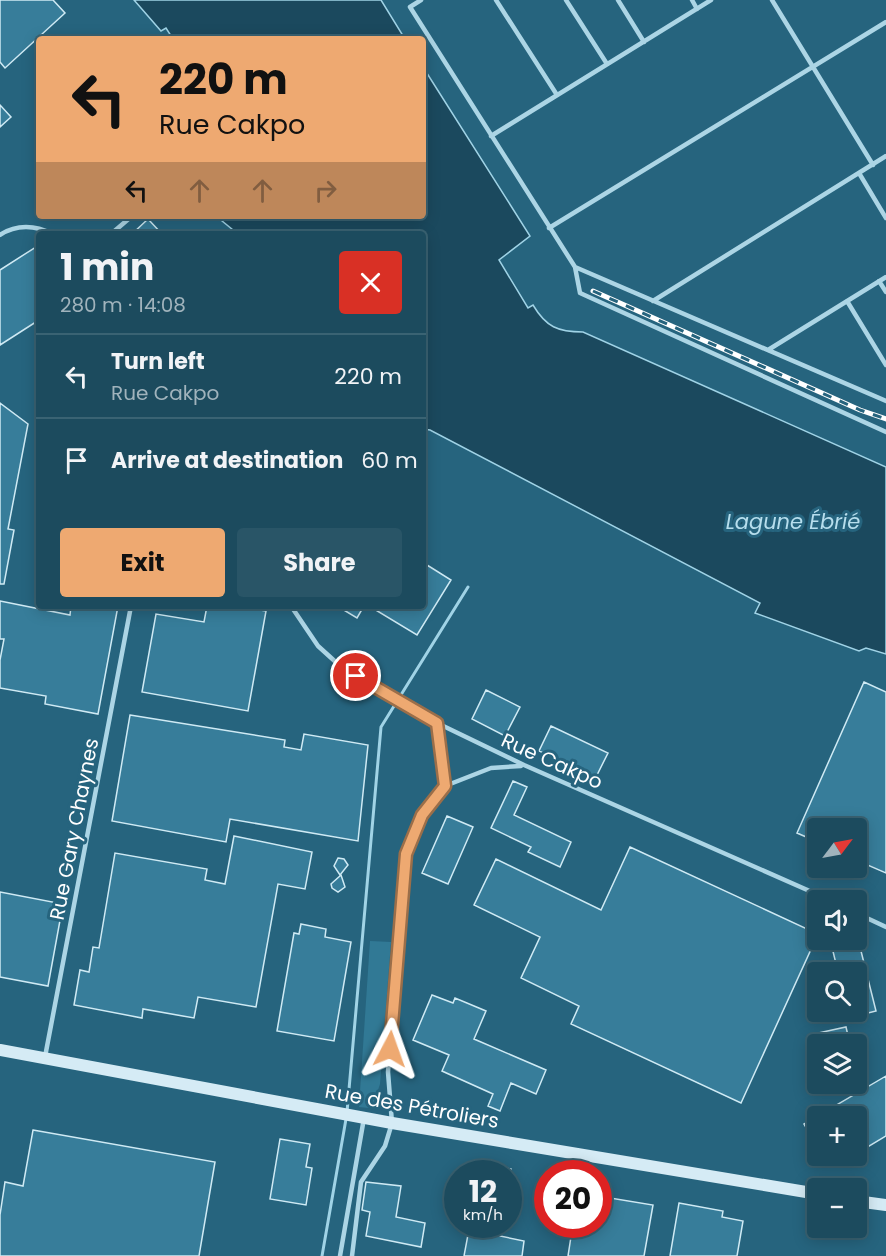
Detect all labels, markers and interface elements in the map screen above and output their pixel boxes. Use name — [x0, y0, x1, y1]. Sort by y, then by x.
text: 220 m — [159, 50, 288, 109]
icon: left — [60, 60, 138, 138]
text: Rue Cakpo — [159, 106, 305, 143]
icon: left — [120, 174, 153, 207]
icon: ahead — [183, 174, 216, 207]
icon: ahead — [246, 174, 279, 207]
icon: right — [309, 174, 342, 207]
text: 1 min — [60, 242, 154, 293]
button: close — [339, 251, 402, 314]
text: 280 m · 14:08 — [60, 291, 186, 319]
text: Turn left — [111, 346, 205, 377]
icon: left — [60, 360, 93, 393]
text: 220 m — [334, 361, 402, 392]
text: Rue Cakpo — [111, 379, 219, 407]
icon: arrive — [60, 444, 93, 477]
text: Arrive at destination — [111, 445, 343, 476]
text: 60 m — [361, 445, 418, 476]
water label: Lagune Ébrié — [726, 507, 860, 536]
button: Exit — [60, 528, 225, 597]
button: Share — [237, 528, 402, 597]
pin — [330, 650, 381, 701]
icon: arrive — [339, 659, 372, 692]
street label: Rue Cakpo — [497, 726, 607, 796]
street label: Rue Gary Chaynes — [43, 736, 105, 922]
north arrow — [807, 818, 867, 878]
map controls — [807, 818, 867, 1238]
button: sound — [807, 890, 867, 950]
button: search — [807, 962, 867, 1022]
position arrow — [358, 1017, 422, 1081]
button: layers — [807, 1034, 867, 1094]
street label: Rue des Pétroliers — [323, 1077, 501, 1135]
button: + — [807, 1106, 867, 1166]
speed limit sign: 20 — [534, 1160, 612, 1238]
text: 12 — [469, 1170, 497, 1213]
button: − — [807, 1178, 867, 1238]
text: km/h — [463, 1204, 503, 1225]

